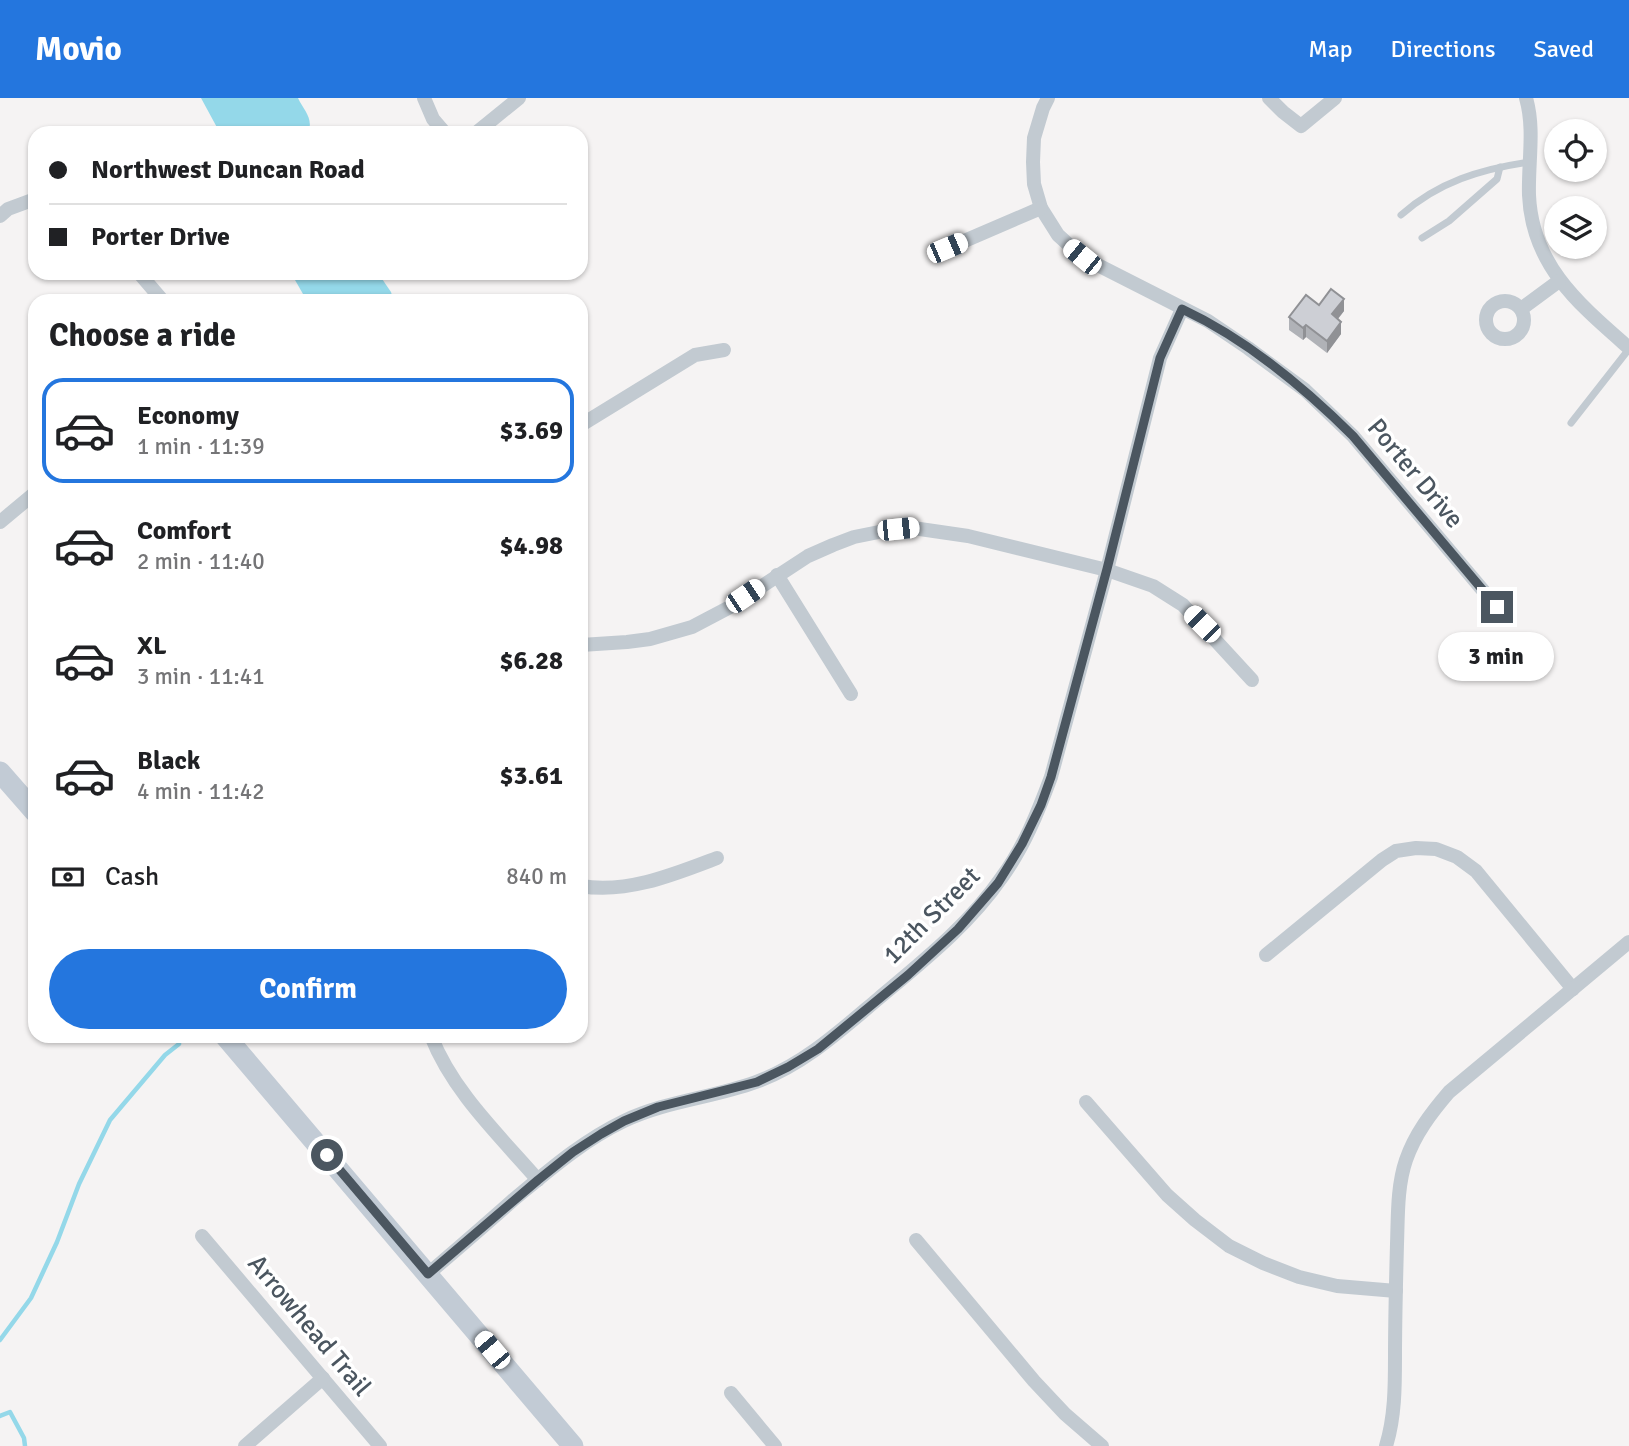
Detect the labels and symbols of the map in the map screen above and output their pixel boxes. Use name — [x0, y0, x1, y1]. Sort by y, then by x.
car — [924, 230, 971, 266]
car — [1060, 236, 1105, 278]
street label: Porter Drive — [1360, 412, 1470, 535]
car — [877, 516, 920, 542]
car — [722, 576, 769, 616]
route end — [1481, 591, 1513, 623]
car — [1180, 602, 1225, 646]
callout: 3 min — [1439, 632, 1555, 680]
street label: 12th Street — [876, 860, 987, 971]
route start — [311, 1139, 343, 1171]
street label: Arrowhead Trail — [241, 1248, 378, 1403]
car — [471, 1327, 514, 1373]

